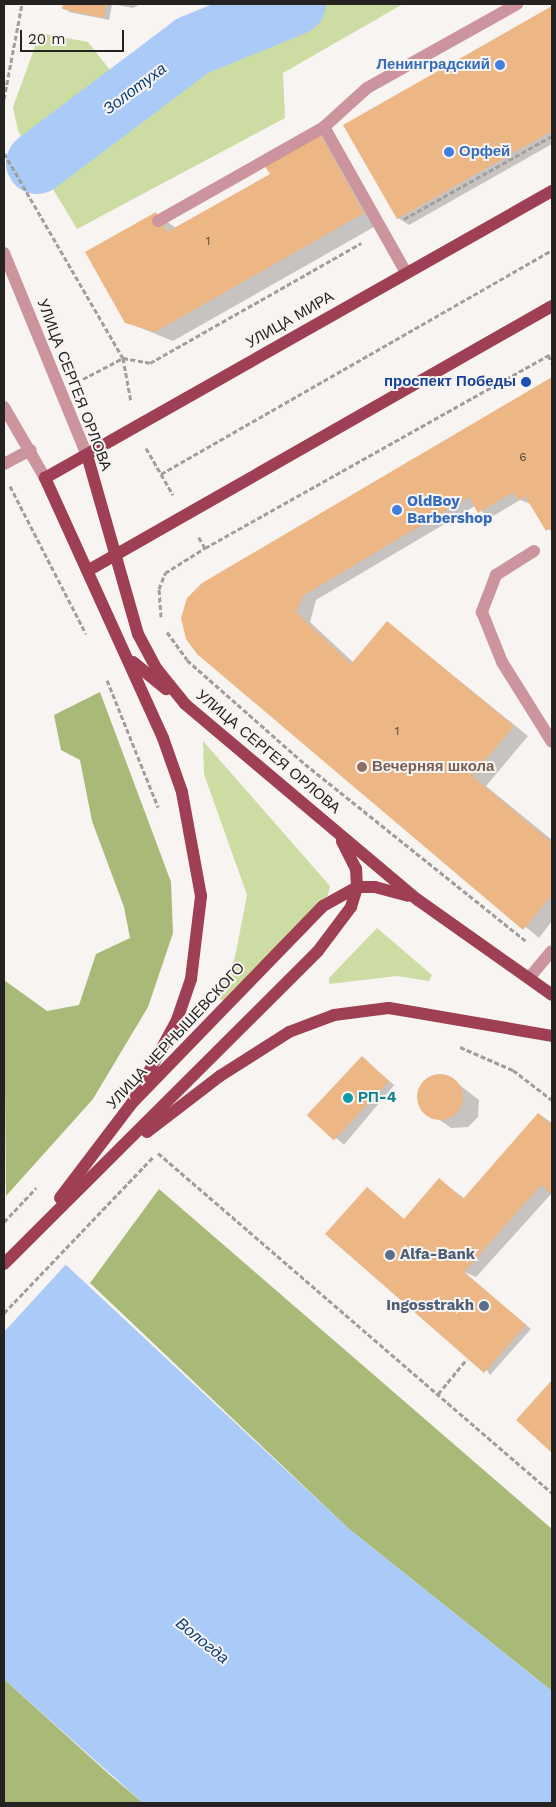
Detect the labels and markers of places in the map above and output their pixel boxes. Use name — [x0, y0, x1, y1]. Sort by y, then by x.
place label: Ленинградский — [376, 56, 490, 74]
marker: Ленинградский — [494, 59, 506, 71]
place label: Орфей — [459, 143, 510, 161]
marker: Орфей — [443, 146, 455, 158]
place label: проспект Победы — [384, 373, 516, 391]
marker: проспект Победы — [520, 376, 532, 388]
place label: OldBoy Barbershop — [407, 492, 492, 527]
marker: OldBoy Barbershop — [391, 504, 403, 516]
place label: Вечерняя школа — [372, 758, 494, 776]
marker: Вечерняя школа — [356, 761, 368, 773]
place label: РП-4 — [358, 1089, 396, 1107]
marker: РП-4 — [342, 1092, 354, 1104]
place label: Alfa-Bank — [400, 1246, 475, 1264]
marker: Alfa-Bank — [384, 1249, 396, 1261]
place label: Ingosstrakh — [386, 1297, 474, 1315]
marker: Ingosstrakh — [478, 1300, 490, 1312]

